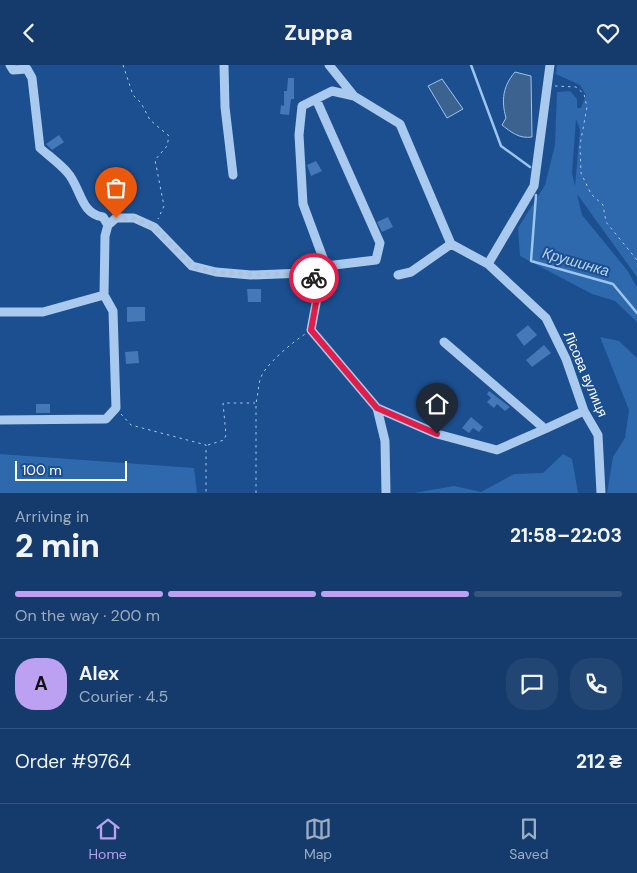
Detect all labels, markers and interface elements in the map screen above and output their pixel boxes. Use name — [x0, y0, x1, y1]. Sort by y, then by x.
text: Zuppa — [284, 18, 353, 47]
icon: back — [15, 19, 43, 47]
icon: heart — [594, 19, 622, 47]
pin — [95, 167, 137, 218]
icon: bag — [102, 174, 130, 202]
water label: Крушинка — [540, 243, 612, 281]
courier — [289, 253, 339, 303]
icon: bike — [300, 264, 328, 292]
street label: Лісова вулиця — [560, 328, 612, 420]
pin — [416, 383, 458, 434]
icon: home — [423, 390, 451, 418]
scale bar — [15, 458, 128, 481]
text: 100 m — [22, 461, 62, 479]
text: Arriving in — [15, 506, 89, 527]
text: 21:58–22:03 — [510, 523, 622, 548]
text: 2 min — [15, 525, 100, 567]
text: On the way · 200 m — [15, 605, 160, 626]
button: chat — [506, 658, 558, 710]
button: phone — [570, 658, 622, 710]
text: Alex — [79, 661, 119, 686]
text: A — [34, 671, 48, 696]
text: Courier · 4.5 — [79, 686, 168, 707]
text: Order #9764 — [15, 749, 131, 774]
text: 212 ₴ — [576, 749, 622, 774]
tab: Home — [89, 815, 127, 863]
tab: Map — [304, 815, 332, 863]
tab: Saved — [509, 815, 548, 863]

